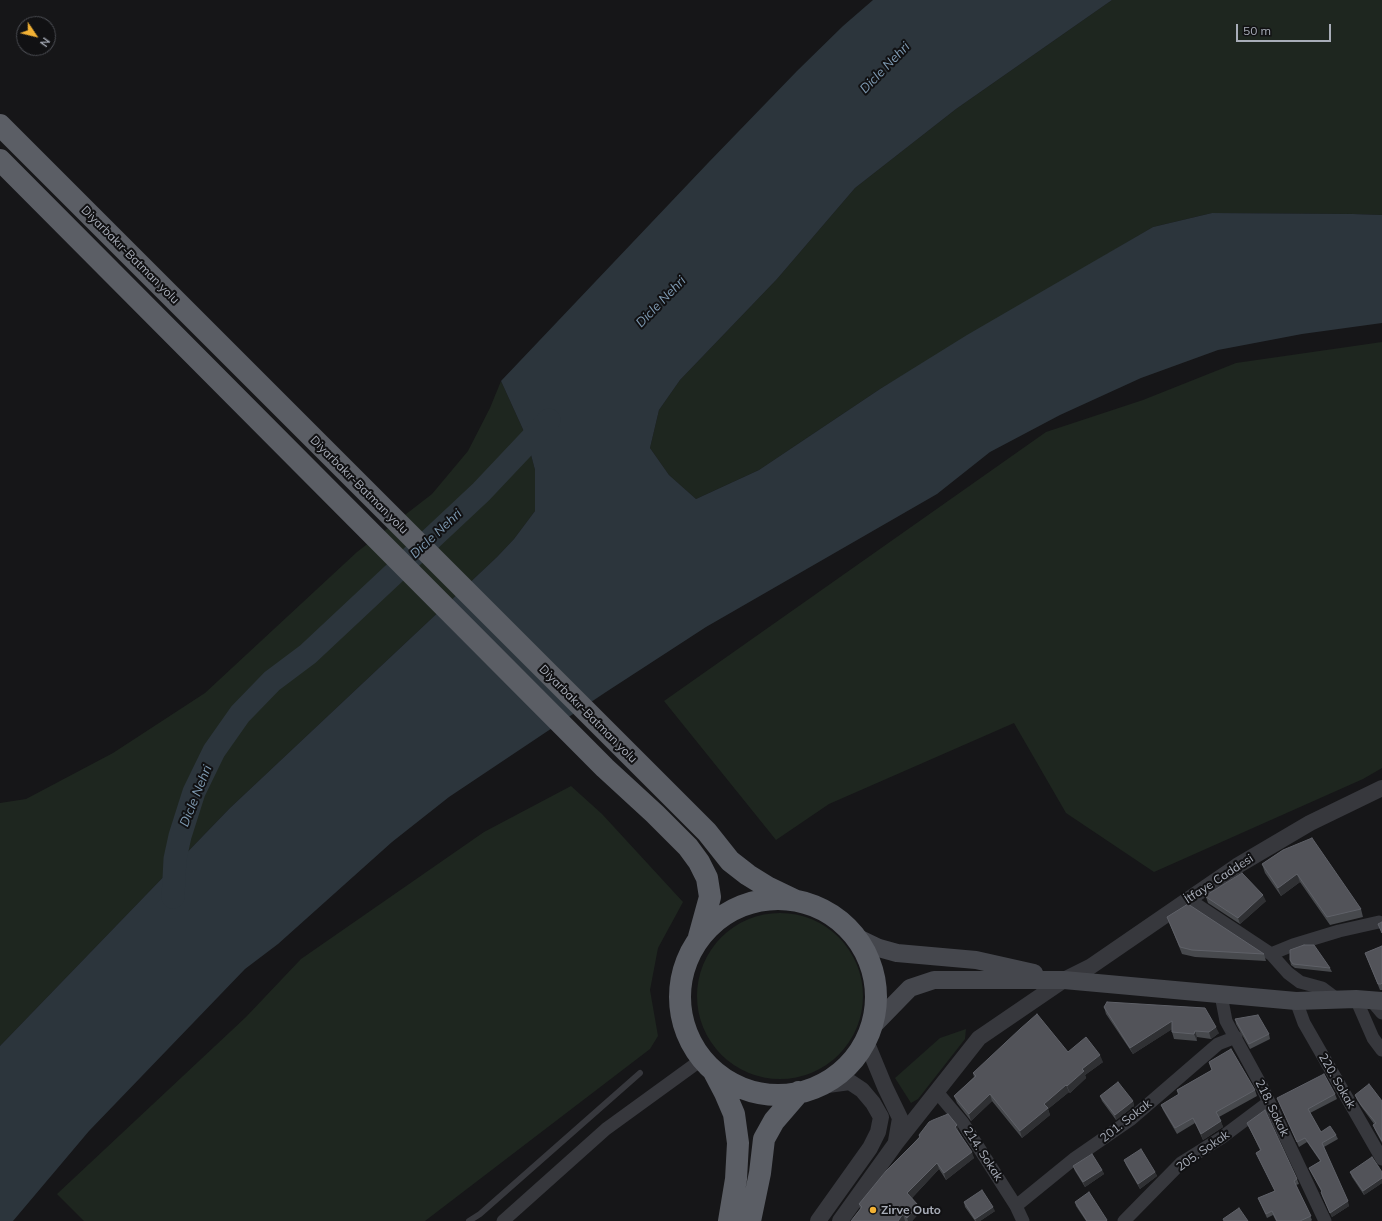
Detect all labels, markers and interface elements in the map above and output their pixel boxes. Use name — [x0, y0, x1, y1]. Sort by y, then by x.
north arrow — [16, 16, 56, 56]
scale bar — [1238, 16, 1333, 42]
text: 50 m — [1243, 23, 1271, 38]
text: N — [37, 35, 53, 50]
water label: Dicle Nehri — [857, 39, 913, 97]
street label: Diyarbakır-Batman yolu — [78, 203, 182, 307]
water label: Dicle Nehri — [633, 273, 689, 331]
street label: Diyarbakır-Batman yolu — [307, 433, 411, 537]
water label: Dicle Nehri — [407, 506, 465, 562]
street label: Diyarbakır-Batman yolu — [536, 662, 640, 766]
water label: Dicle Nehri — [177, 763, 215, 829]
street label: İtfaye Caddesi — [1182, 851, 1256, 907]
street label: 220. Sokak — [1315, 1051, 1359, 1111]
street label: 218. Sokak — [1252, 1077, 1292, 1139]
street label: 201. Sokak — [1097, 1096, 1155, 1146]
street label: 214. Sokak — [960, 1124, 1006, 1184]
street label: 205. Sokak — [1174, 1128, 1232, 1174]
place label: Zirve Outo — [881, 1203, 941, 1217]
marker: Zirve Outo — [868, 1205, 878, 1215]

